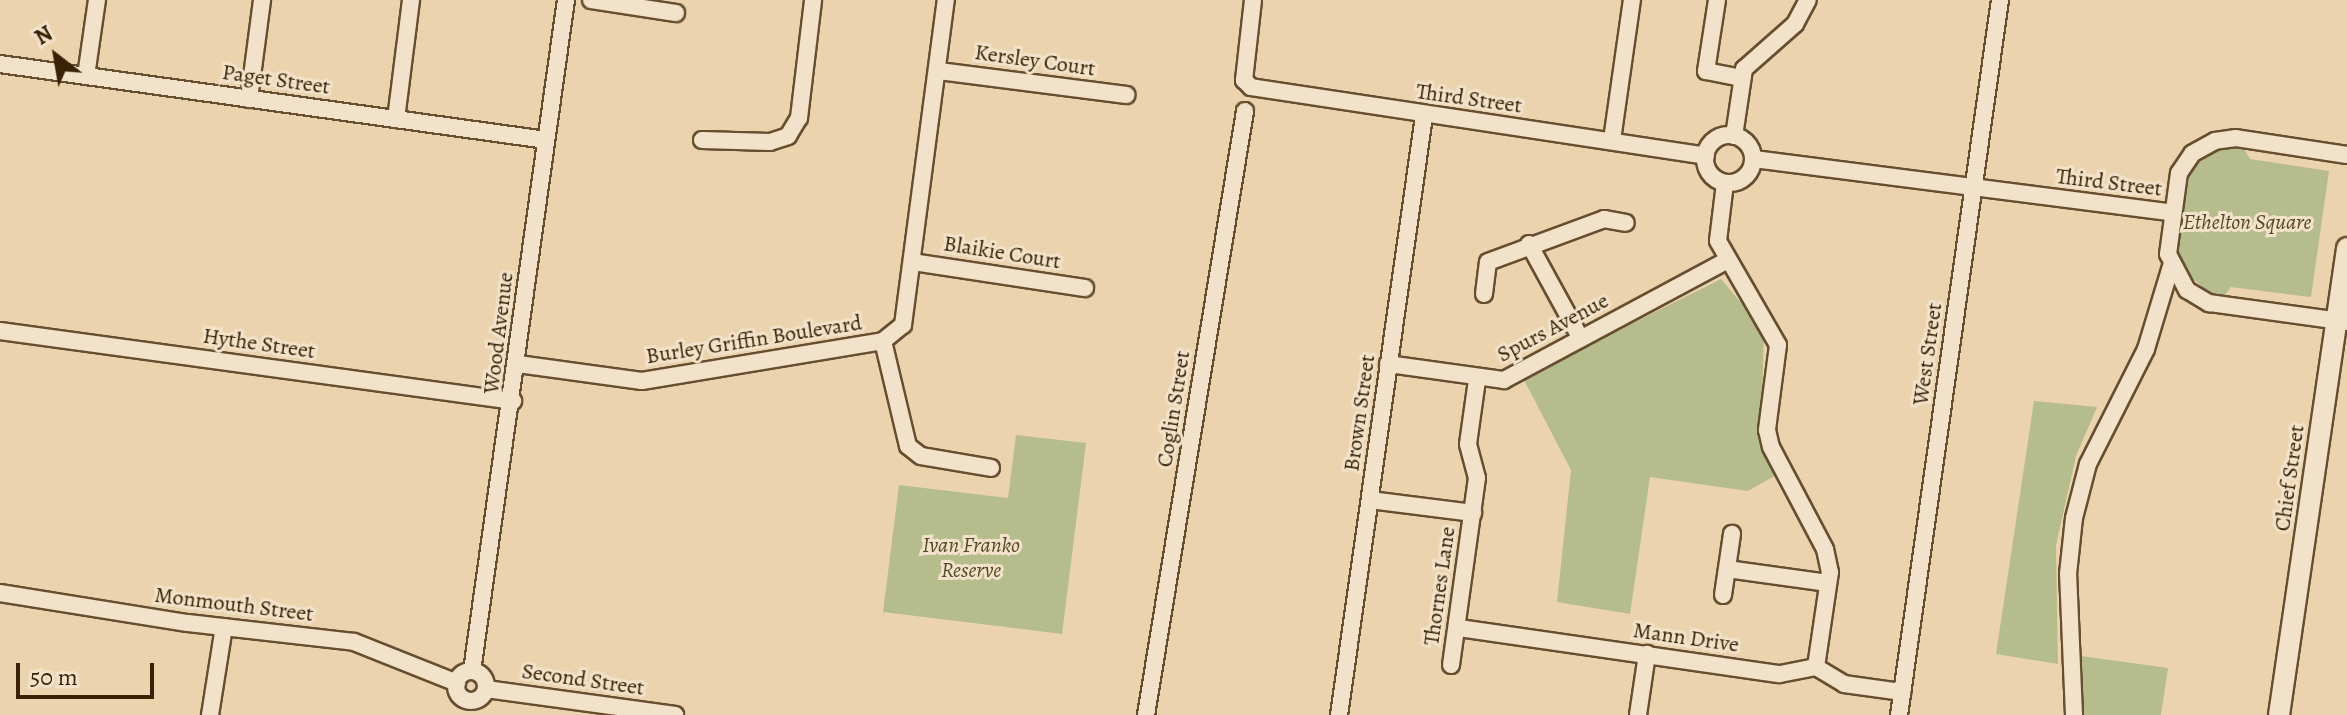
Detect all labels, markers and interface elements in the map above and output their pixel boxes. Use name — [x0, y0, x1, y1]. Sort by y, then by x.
north arrow — [16, 16, 96, 96]
text: N — [29, 18, 58, 52]
street label: Kersley Court — [973, 39, 1097, 83]
street label: Paget Street — [220, 59, 332, 101]
street label: Third Street — [1414, 79, 1524, 119]
street label: Third Street — [2055, 163, 2163, 203]
park label: Ethelton Square — [2183, 210, 2311, 236]
street label: Blaikie Court — [942, 231, 1062, 275]
street label: Wood Avenue — [478, 271, 520, 395]
street label: Spurs Avenue — [1493, 288, 1613, 368]
street label: West Street — [1908, 301, 1948, 407]
street label: Burley Griffin Boulevard — [644, 310, 864, 370]
street label: Hythe Street — [201, 323, 317, 365]
street label: Coglin Street — [1152, 349, 1196, 469]
street label: Brown Street — [1339, 353, 1381, 473]
street label: Chief Street — [2269, 423, 2311, 533]
street label: Thornes Lane — [1419, 525, 1461, 647]
park label: Ivan Franko Reserve — [922, 532, 1020, 584]
street label: Monmouth Street — [153, 582, 315, 628]
street label: Mann Drive — [1631, 618, 1741, 658]
scale bar — [20, 647, 158, 697]
street label: Second Street — [520, 658, 646, 702]
text: 50 m — [30, 661, 78, 693]

